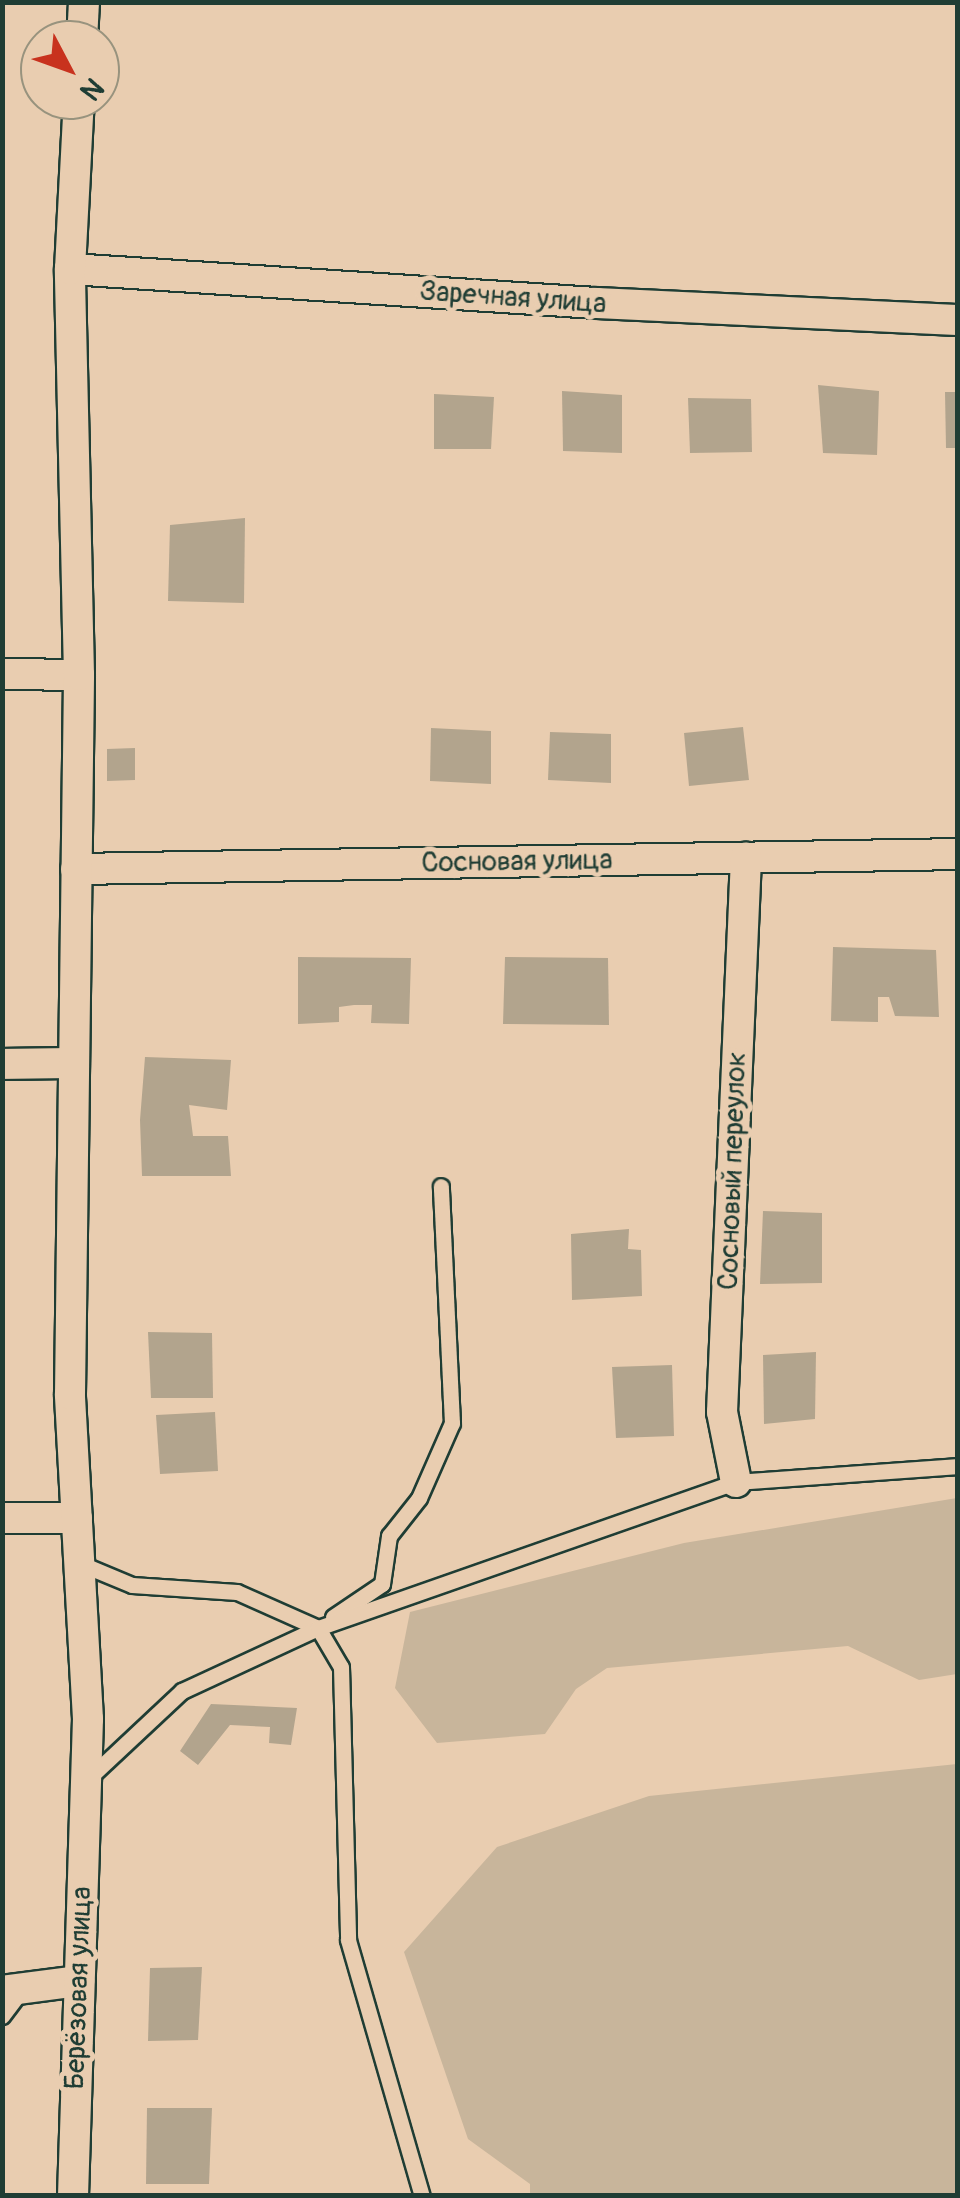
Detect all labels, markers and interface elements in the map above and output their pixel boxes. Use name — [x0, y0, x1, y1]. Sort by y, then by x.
north arrow — [20, 20, 120, 120]
text: N — [72, 70, 111, 107]
street label: Заречная улица — [419, 275, 607, 321]
street label: Сосновая улица — [421, 844, 613, 880]
street label: Сосновый переулок — [712, 1051, 754, 1291]
street label: Берёзовая улица — [59, 1886, 99, 2090]

